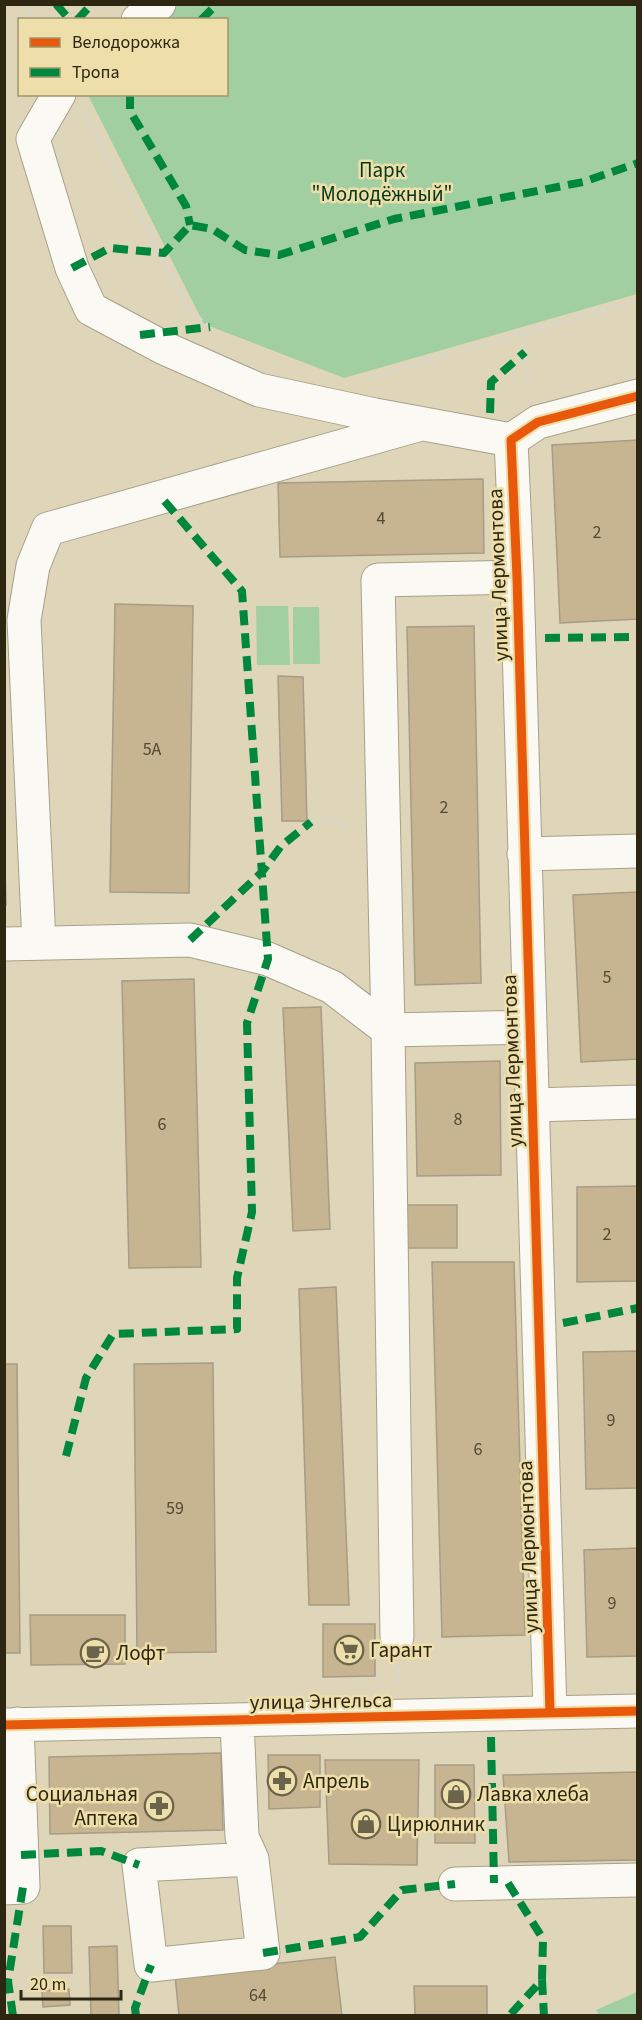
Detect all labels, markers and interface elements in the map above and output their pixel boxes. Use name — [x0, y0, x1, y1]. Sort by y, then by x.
legend — [18, 18, 228, 96]
text: Велодорожка — [72, 30, 180, 55]
text: Тропа — [72, 60, 120, 85]
park label: Парк "Молодёжный" — [312, 155, 452, 209]
street label: улица Лермонтова — [480, 488, 516, 662]
house number: 4 — [377, 506, 386, 531]
house number: 2 — [593, 520, 602, 545]
house number: 5А — [143, 737, 162, 762]
house number: 2 — [440, 795, 449, 820]
house number: 5 — [603, 965, 612, 990]
street label: улица Лермонтова — [494, 974, 530, 1148]
house number: 8 — [454, 1107, 463, 1132]
house number: 6 — [158, 1112, 167, 1137]
house number: 2 — [603, 1222, 612, 1247]
house number: 9 — [607, 1408, 616, 1433]
house number: 6 — [474, 1437, 483, 1462]
street label: улица Лермонтова — [510, 1460, 546, 1634]
house number: 59 — [166, 1496, 184, 1521]
house number: 9 — [608, 1591, 617, 1616]
supermarket icon: Гарант — [333, 1634, 365, 1666]
place label: Гарант — [370, 1635, 433, 1665]
cafe icon: Лофт — [79, 1637, 111, 1669]
place label: Лофт — [116, 1638, 166, 1668]
street label: улица Энгельса — [249, 1685, 393, 1717]
pharmacy icon: Апрель — [266, 1765, 298, 1797]
place label: Апрель — [303, 1766, 370, 1796]
shop icon: Лавка хлеба — [440, 1778, 472, 1810]
place label: Социальная Аптека — [26, 1779, 138, 1833]
place label: Лавка хлеба — [477, 1779, 589, 1809]
pharmacy icon: Социальная Аптека — [143, 1790, 175, 1822]
shop icon: Цирюлник — [350, 1808, 382, 1840]
place label: Цирюлник — [387, 1809, 485, 1839]
scale bar — [21, 1963, 122, 2001]
text: 20 m — [30, 1972, 66, 1997]
house number: 64 — [249, 1983, 267, 2008]

